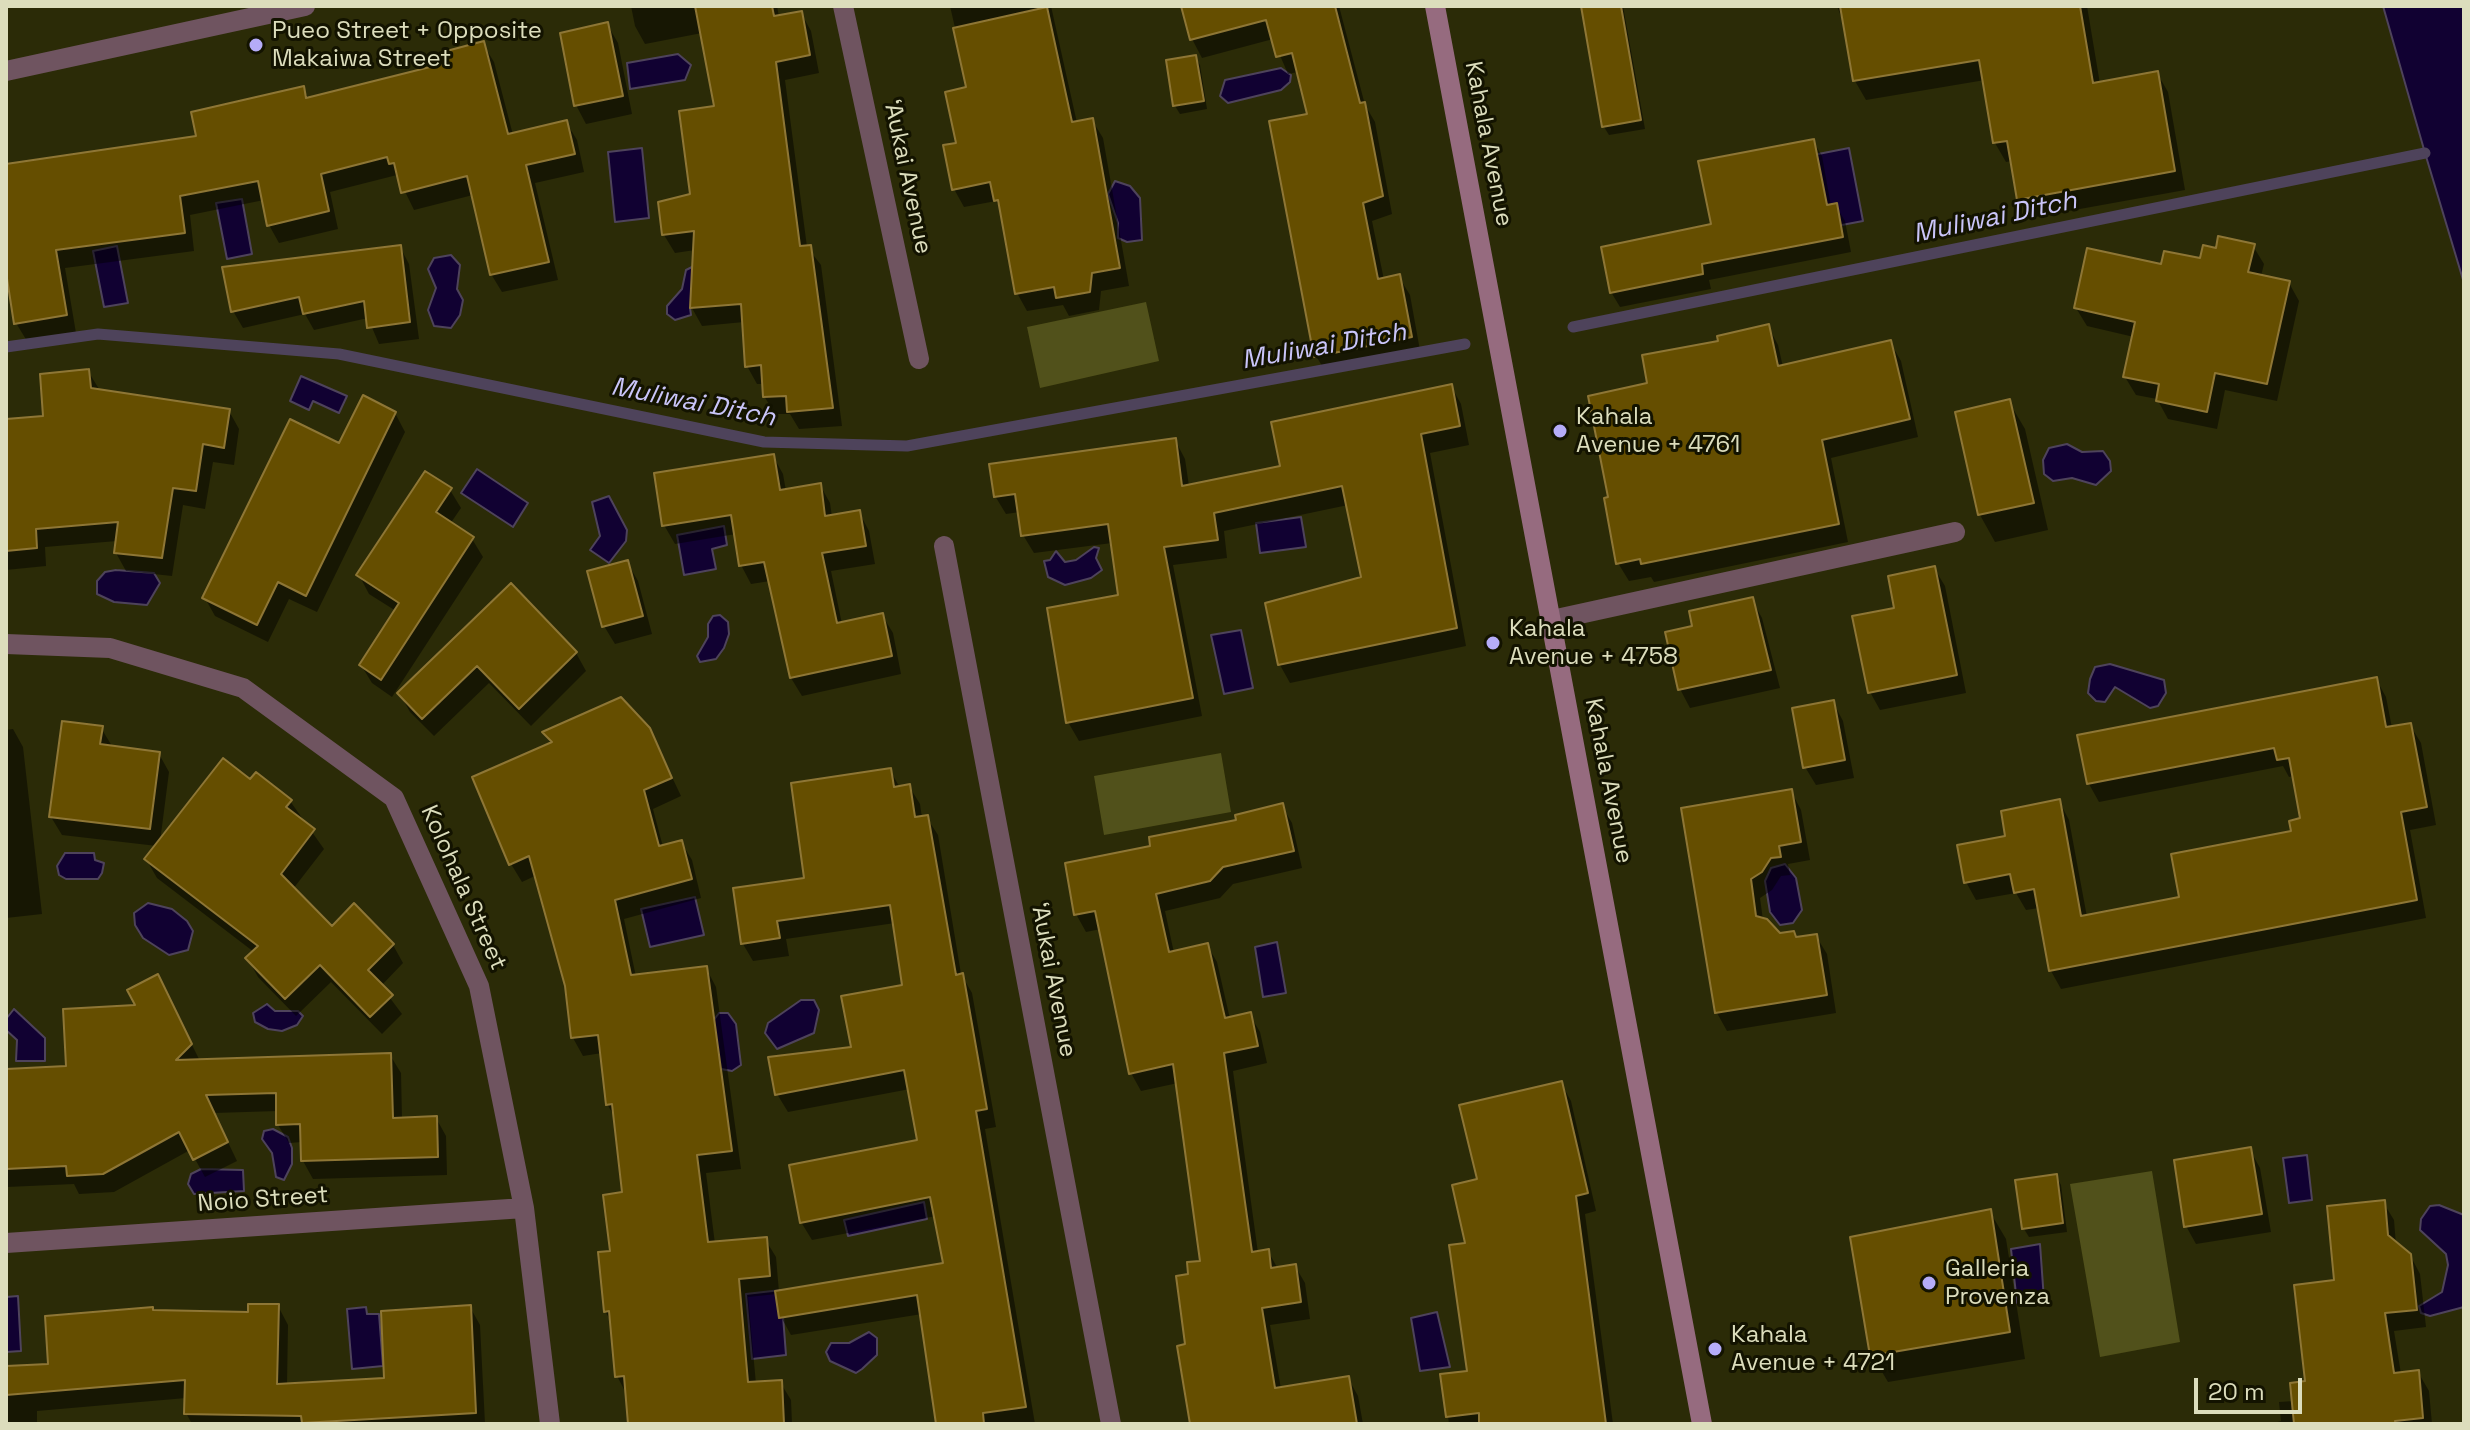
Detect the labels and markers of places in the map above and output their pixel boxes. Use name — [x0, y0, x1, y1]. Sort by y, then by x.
place label: Pueo Street + Opposite Makaiwa Street — [272, 17, 542, 73]
marker: Pueo Street + Opposite Makaiwa Street — [247, 36, 265, 54]
place label: Kahala Avenue + 4761 — [1576, 403, 1740, 459]
marker: Kahala Avenue + 4761 — [1551, 422, 1569, 440]
place label: Kahala Avenue + 4758 — [1509, 615, 1678, 671]
marker: Kahala Avenue + 4758 — [1484, 634, 1502, 652]
place label: Galleria Provenza — [1945, 1255, 2050, 1311]
marker: Galleria Provenza — [1920, 1274, 1938, 1292]
place label: Kahala Avenue + 4721 — [1731, 1321, 1895, 1377]
marker: Kahala Avenue + 4721 — [1706, 1340, 1724, 1358]

